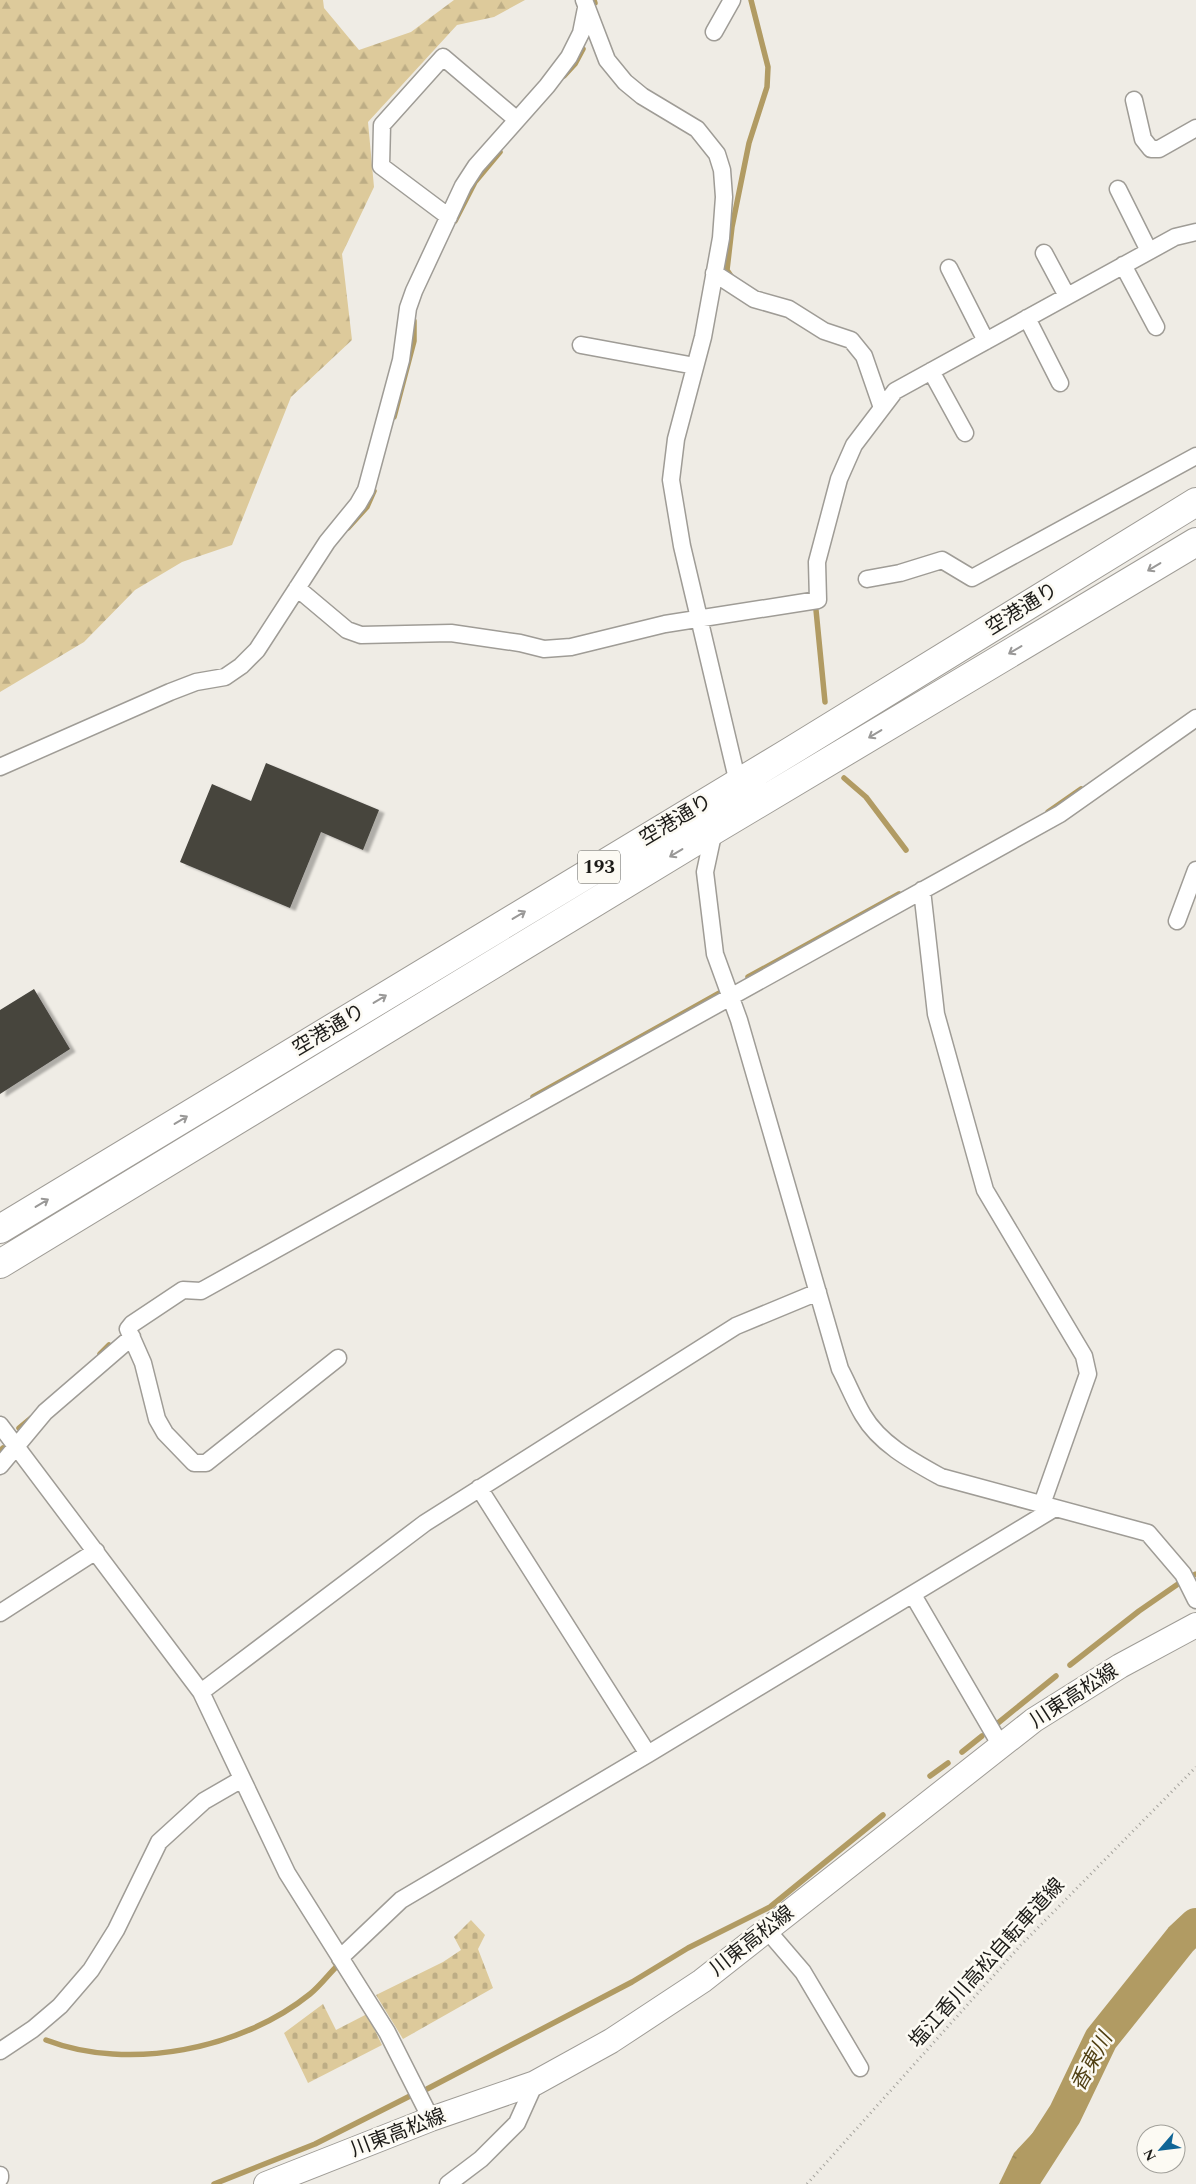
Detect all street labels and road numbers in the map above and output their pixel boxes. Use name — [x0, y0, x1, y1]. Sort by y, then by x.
street label: 空港通り — [980, 575, 1064, 643]
street label: 空港通り — [634, 787, 718, 853]
road number: 193 — [578, 850, 620, 884]
street label: 空港通り — [287, 997, 371, 1063]
street label: 川東高松線 — [1024, 1656, 1124, 1736]
street label: 塩江香川高松自転車道線 — [902, 1871, 1072, 2055]
street label: 川東高松線 — [703, 1898, 801, 1984]
street label: 川東高松線 — [346, 2101, 450, 2165]

